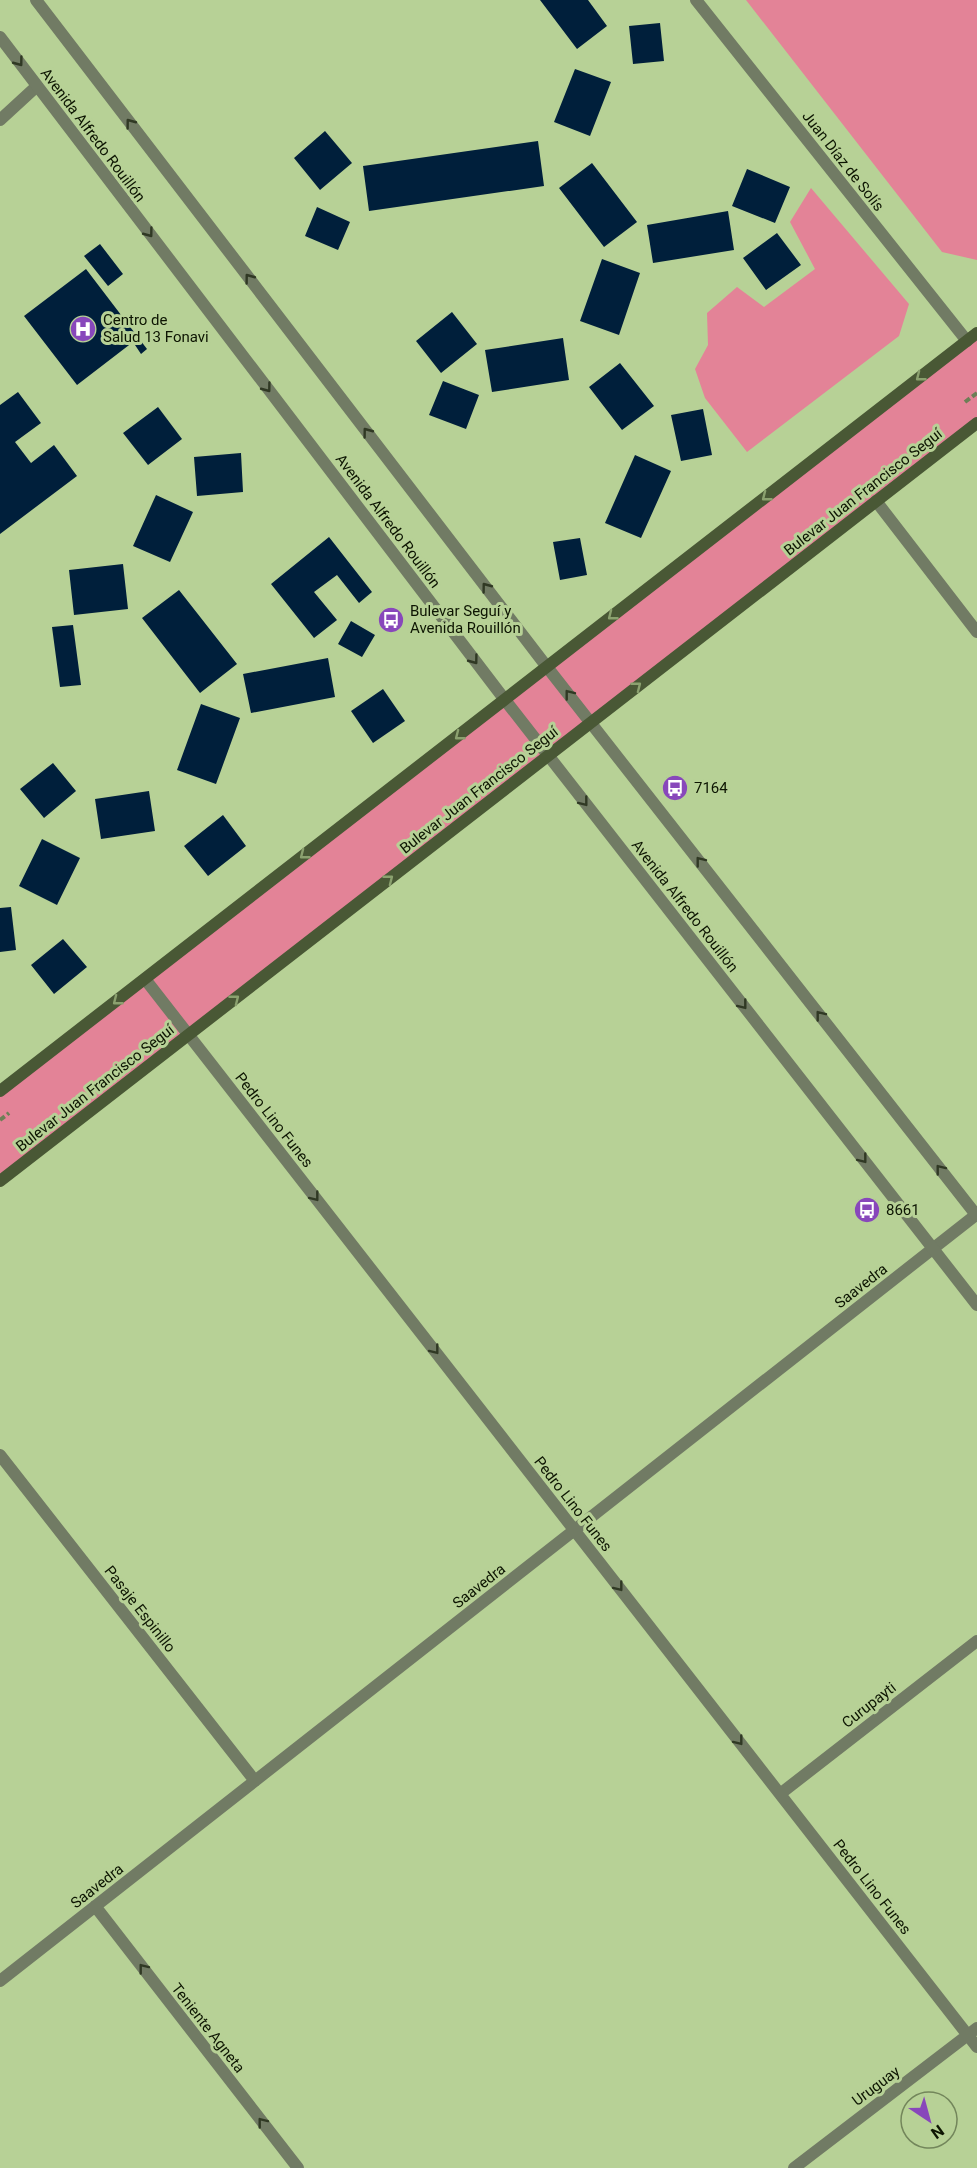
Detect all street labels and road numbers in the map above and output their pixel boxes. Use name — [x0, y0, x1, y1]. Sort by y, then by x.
street label: Avenida Alfredo Rouillón — [37, 65, 149, 205]
street label: Juan Díaz de Solís — [798, 107, 888, 215]
street label: Bulevar Juan Francisco Seguí — [780, 424, 947, 559]
street label: Avenida Alfredo Rouillón — [332, 451, 444, 591]
street label: Bulevar Juan Francisco Seguí — [396, 722, 563, 857]
street label: Avenida Alfredo Rouillón — [628, 836, 742, 976]
street label: Bulevar Juan Francisco Seguí — [12, 1020, 179, 1155]
street label: Pedro Lino Funes — [231, 1069, 317, 1171]
street label: Saavedra — [831, 1260, 891, 1312]
street label: Pedro Lino Funes — [530, 1453, 616, 1555]
street label: Saavedra — [449, 1560, 509, 1612]
street label: Pasaje Espinillo — [101, 1562, 179, 1656]
street label: Curupayti — [838, 1678, 900, 1732]
street label: Pedro Lino Funes — [829, 1836, 915, 1938]
street label: Saavedra — [67, 1860, 127, 1912]
street label: Teniente Agneta — [168, 1980, 248, 2076]
street label: Uruguay — [849, 2062, 903, 2110]

